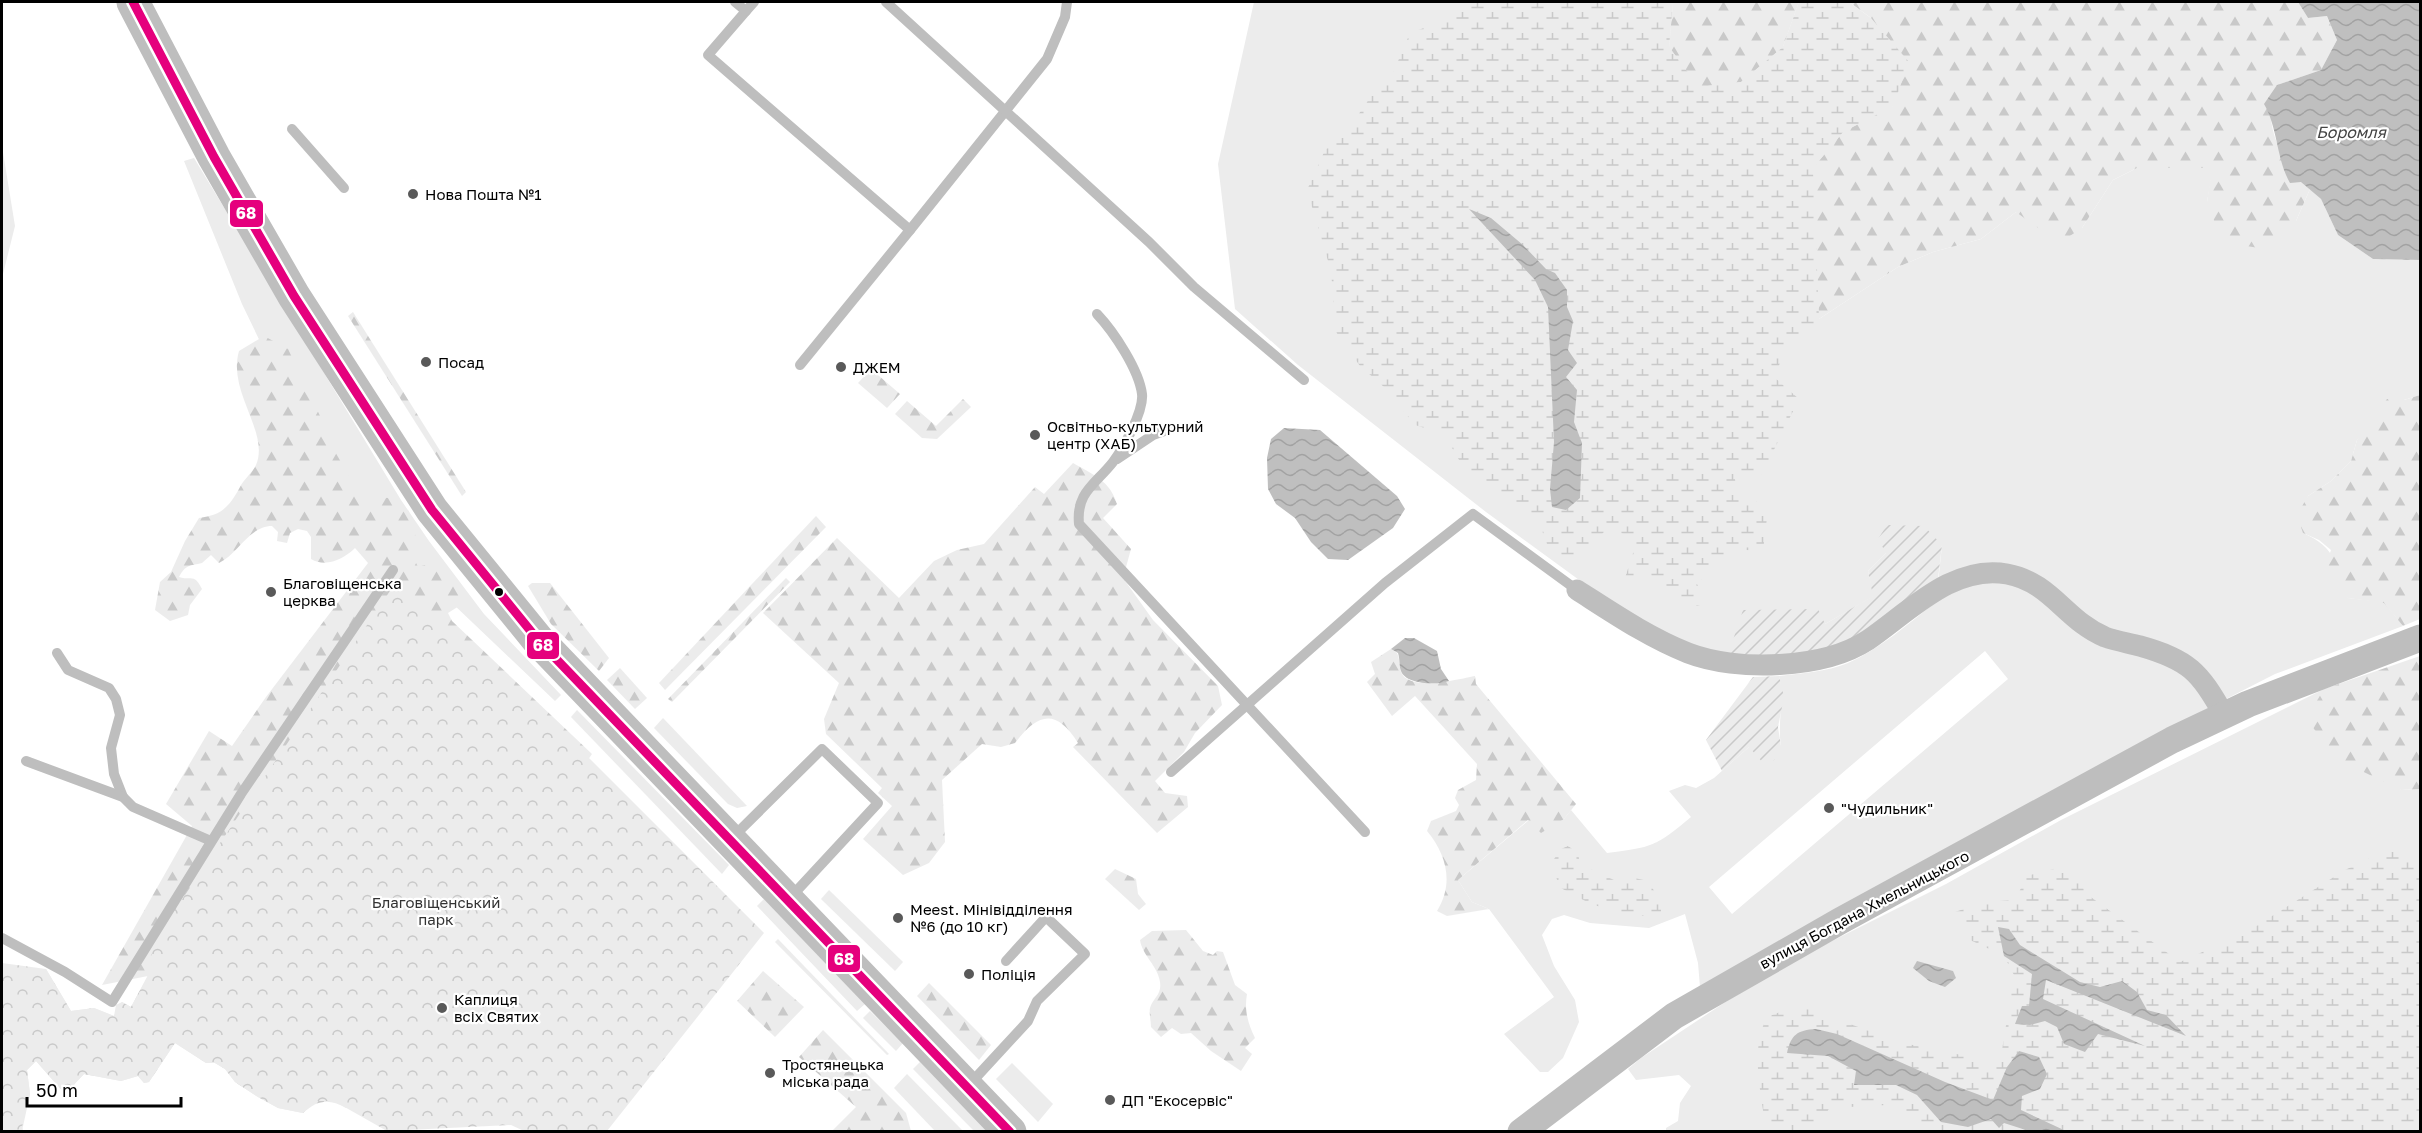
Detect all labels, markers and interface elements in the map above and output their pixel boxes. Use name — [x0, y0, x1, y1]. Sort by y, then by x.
water label: Боромля — [2316, 122, 2387, 142]
place label: Нова Пошта №1 — [425, 185, 541, 203]
marker: Нова Пошта №1 — [406, 187, 420, 201]
line badge: 68 — [229, 199, 264, 228]
text: 68 — [236, 203, 256, 223]
place label: Посад — [438, 353, 484, 371]
marker: Посад — [419, 355, 433, 369]
place label: ДЖЕМ — [853, 358, 901, 376]
marker: ДЖЕМ — [834, 360, 848, 374]
place label: Освітньо-культурний центр (ХАБ) — [1047, 417, 1204, 452]
marker: Освітньо-культурний центр (ХАБ) — [1028, 428, 1042, 442]
place label: Благовіщенська церква — [283, 574, 402, 609]
marker: Благовіщенська церква — [264, 585, 278, 599]
unlabelled marker — [493, 586, 505, 598]
line badge: 68 — [526, 631, 560, 660]
text: 68 — [533, 635, 553, 655]
place label: "Чудильник" — [1841, 799, 1933, 817]
marker: "Чудильник" — [1822, 801, 1836, 815]
street label: вулиця Богдана Хмельницького — [1756, 846, 1972, 972]
park label: Благовіщенський парк — [372, 893, 500, 928]
place label: Meest. Мінівідділення №6 (до 10 кг) — [910, 900, 1072, 935]
marker: Meest. Мінівідділення №6 (до 10 кг) — [891, 911, 905, 925]
line badge: 68 — [827, 944, 861, 973]
text: 68 — [834, 949, 854, 969]
place label: Поліція — [981, 965, 1036, 983]
marker: Поліція — [962, 967, 976, 981]
place label: Каплиця всіх Святих — [454, 990, 539, 1025]
marker: Каплиця всіх Святих — [435, 1001, 449, 1015]
place label: Тростянецька міська рада — [782, 1055, 884, 1090]
marker: Тростянецька міська рада — [763, 1066, 777, 1080]
scale bar — [27, 1070, 182, 1108]
text: 50 m — [36, 1079, 78, 1101]
place label: ДП "Екосервіс" — [1122, 1091, 1233, 1109]
marker: ДП "Екосервіс" — [1103, 1093, 1117, 1107]

